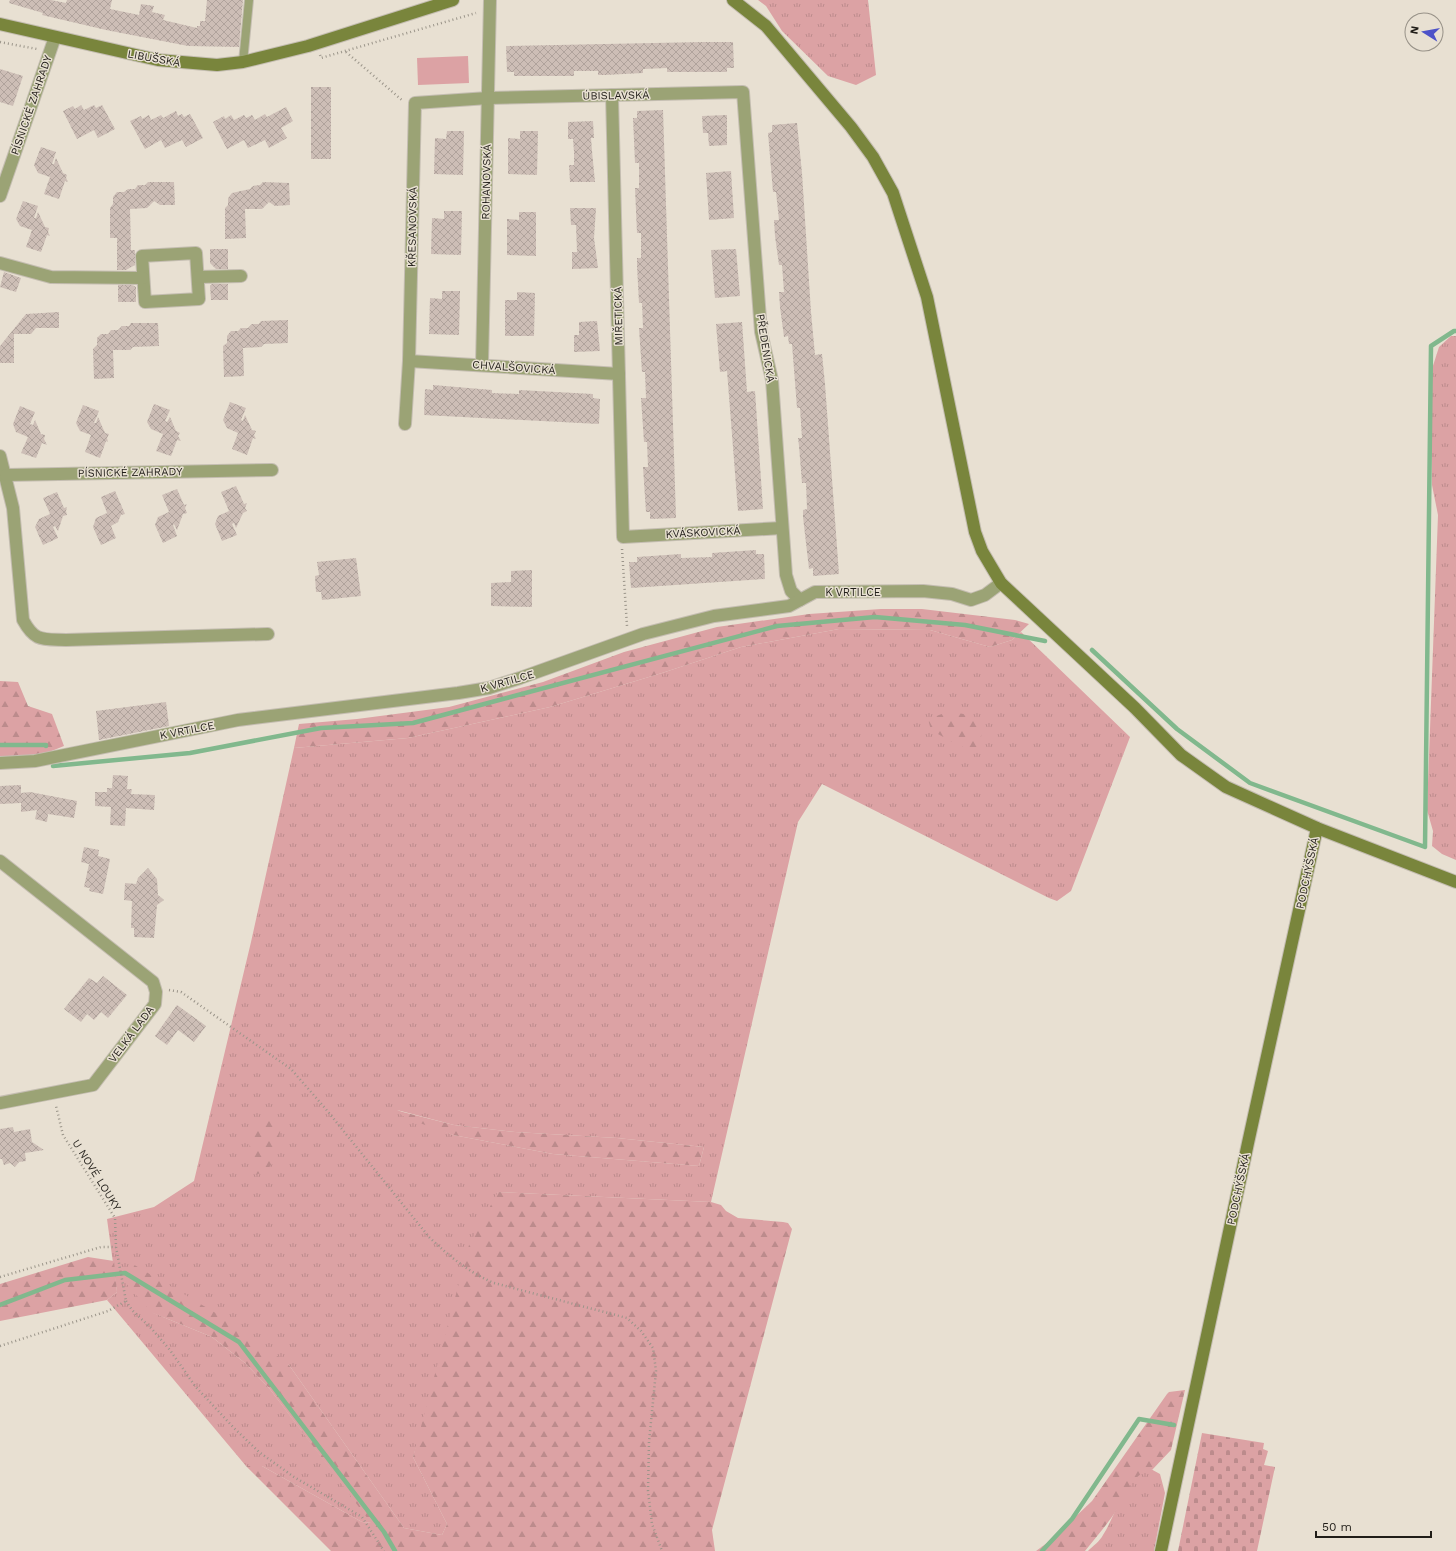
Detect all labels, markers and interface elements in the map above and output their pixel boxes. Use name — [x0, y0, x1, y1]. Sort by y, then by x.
north arrow — [1404, 12, 1444, 52]
text: N — [1408, 25, 1422, 35]
street label: LIBUŠSKÁ — [126, 46, 182, 70]
street label: PÍSNICKÉ ZAHRADY — [7, 53, 55, 157]
street label: ÚBISLAVSKÁ — [582, 87, 650, 103]
street label: ROHANOVSKÁ — [478, 144, 494, 220]
street label: KŘESANOVSKÁ — [404, 187, 420, 267]
street label: MIŘETICKÁ — [610, 286, 626, 346]
street label: PŘEDENICKÁ — [754, 313, 778, 383]
street label: CHVALŠOVICKÁ — [472, 357, 556, 377]
street label: PÍSNICKÉ ZAHRADY — [78, 464, 183, 480]
street label: KVÁSKOVICKÁ — [665, 523, 741, 541]
street label: K VRTILCE — [825, 586, 881, 599]
street label: K VRTILCE — [479, 668, 536, 695]
street label: K VRTILCE — [159, 719, 216, 742]
street label: PODCHÝŠSKÁ — [1293, 836, 1321, 910]
street label: VELKÁ LADA — [105, 1003, 157, 1065]
street label: U NOVÉ LOUKY — [69, 1137, 125, 1214]
street label: PODCHÝŠSKÁ — [1224, 1152, 1252, 1226]
scale bar — [1316, 1513, 1431, 1539]
text: 50 m — [1322, 1520, 1352, 1534]

